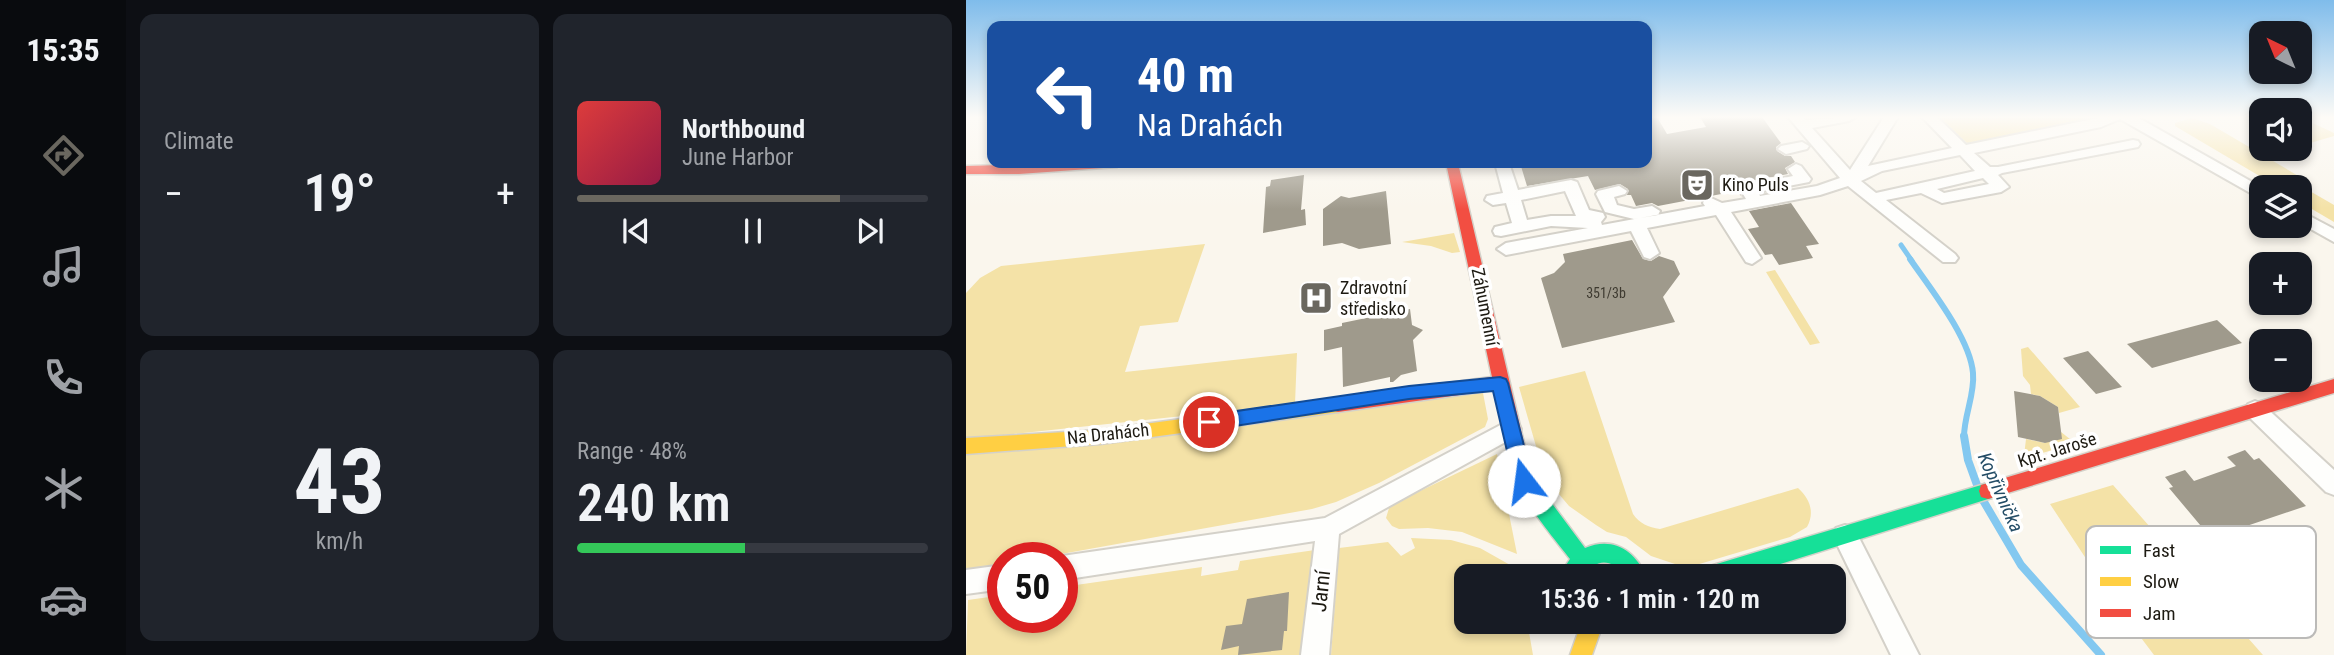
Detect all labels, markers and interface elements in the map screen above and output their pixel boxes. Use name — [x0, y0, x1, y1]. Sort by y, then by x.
north arrow — [2249, 21, 2312, 84]
map controls — [2249, 21, 2312, 392]
text: 15:35 — [26, 31, 100, 69]
text: 40 m — [1137, 47, 1234, 104]
icon: left — [1022, 49, 1113, 140]
button: sound — [2249, 98, 2312, 161]
text: Na Drahách — [1137, 106, 1283, 144]
text: Northbound — [682, 114, 805, 144]
text: Climate — [164, 128, 234, 155]
icon: directions — [39, 131, 88, 180]
text: June Harbor — [682, 144, 794, 171]
text: 19° — [303, 163, 376, 224]
theatre icon: Kino Puls — [1678, 166, 1716, 204]
text: − — [164, 172, 183, 216]
text: + — [496, 172, 515, 216]
place label: Kino Puls — [1722, 174, 1789, 195]
button: layers — [2249, 175, 2312, 238]
icon: previous — [617, 212, 655, 250]
icon: pause — [734, 212, 772, 250]
icon: next — [851, 212, 889, 250]
icon: music — [39, 242, 88, 291]
button: + — [2249, 252, 2312, 315]
street label: Záhumenní — [1468, 266, 1503, 348]
place label: Zdravotní středisko — [1340, 277, 1407, 319]
hospital icon: Zdravotní středisko — [1297, 279, 1335, 317]
house number: 351/3b — [1586, 285, 1626, 301]
button: − — [2249, 329, 2312, 392]
icon: phone — [39, 353, 88, 402]
pin — [1179, 392, 1239, 452]
icon: arrive — [1190, 403, 1228, 441]
street label: Na Drahách — [1066, 419, 1150, 448]
street label: Kpt. Jaroše — [2015, 428, 2099, 471]
text: 43 — [294, 429, 385, 535]
text: Range · 48% — [577, 438, 687, 465]
position arrow — [1487, 444, 1561, 518]
water label: Kopřivnička — [1973, 449, 2028, 536]
icon: climate — [39, 464, 88, 513]
text: 240 km — [577, 473, 731, 534]
legend — [2086, 526, 2316, 638]
text: km/h — [316, 528, 363, 555]
text: Fast — [2143, 539, 2175, 562]
speed limit sign: 50 — [987, 542, 1078, 633]
street label: Jarní — [1307, 568, 1335, 613]
text: Slow — [2143, 570, 2179, 593]
icon: car — [39, 575, 88, 624]
text: 15:36 · 1 min · 120 m — [1540, 584, 1760, 614]
text: Jam — [2143, 602, 2176, 625]

